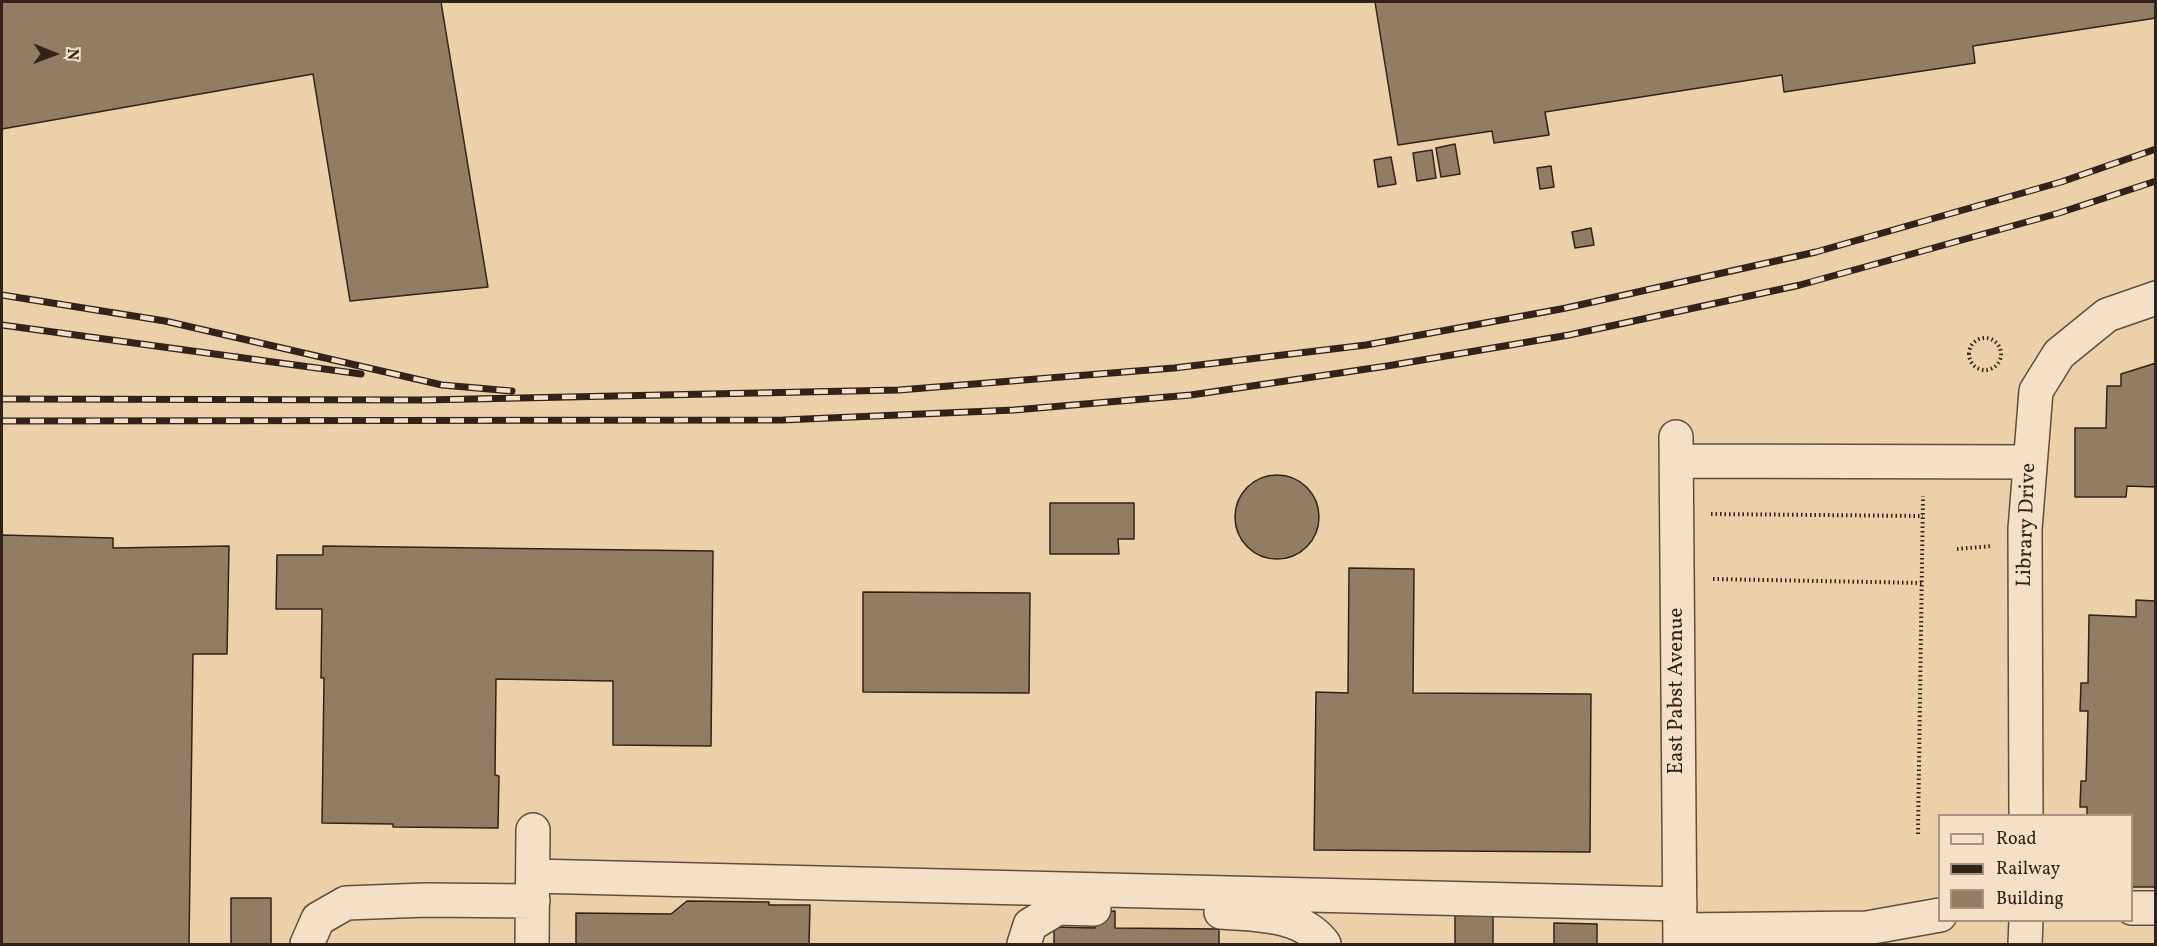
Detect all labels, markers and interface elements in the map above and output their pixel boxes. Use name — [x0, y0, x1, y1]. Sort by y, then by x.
north arrow — [24, 24, 84, 84]
text: N — [61, 48, 83, 60]
street label: Library Drive — [2013, 462, 2043, 588]
street label: East Pabst Avenue — [1665, 607, 1691, 775]
legend — [1938, 814, 2133, 922]
text: Road — [1996, 827, 2037, 852]
text: Railway — [1996, 857, 2060, 882]
text: Building — [1996, 887, 2064, 912]

